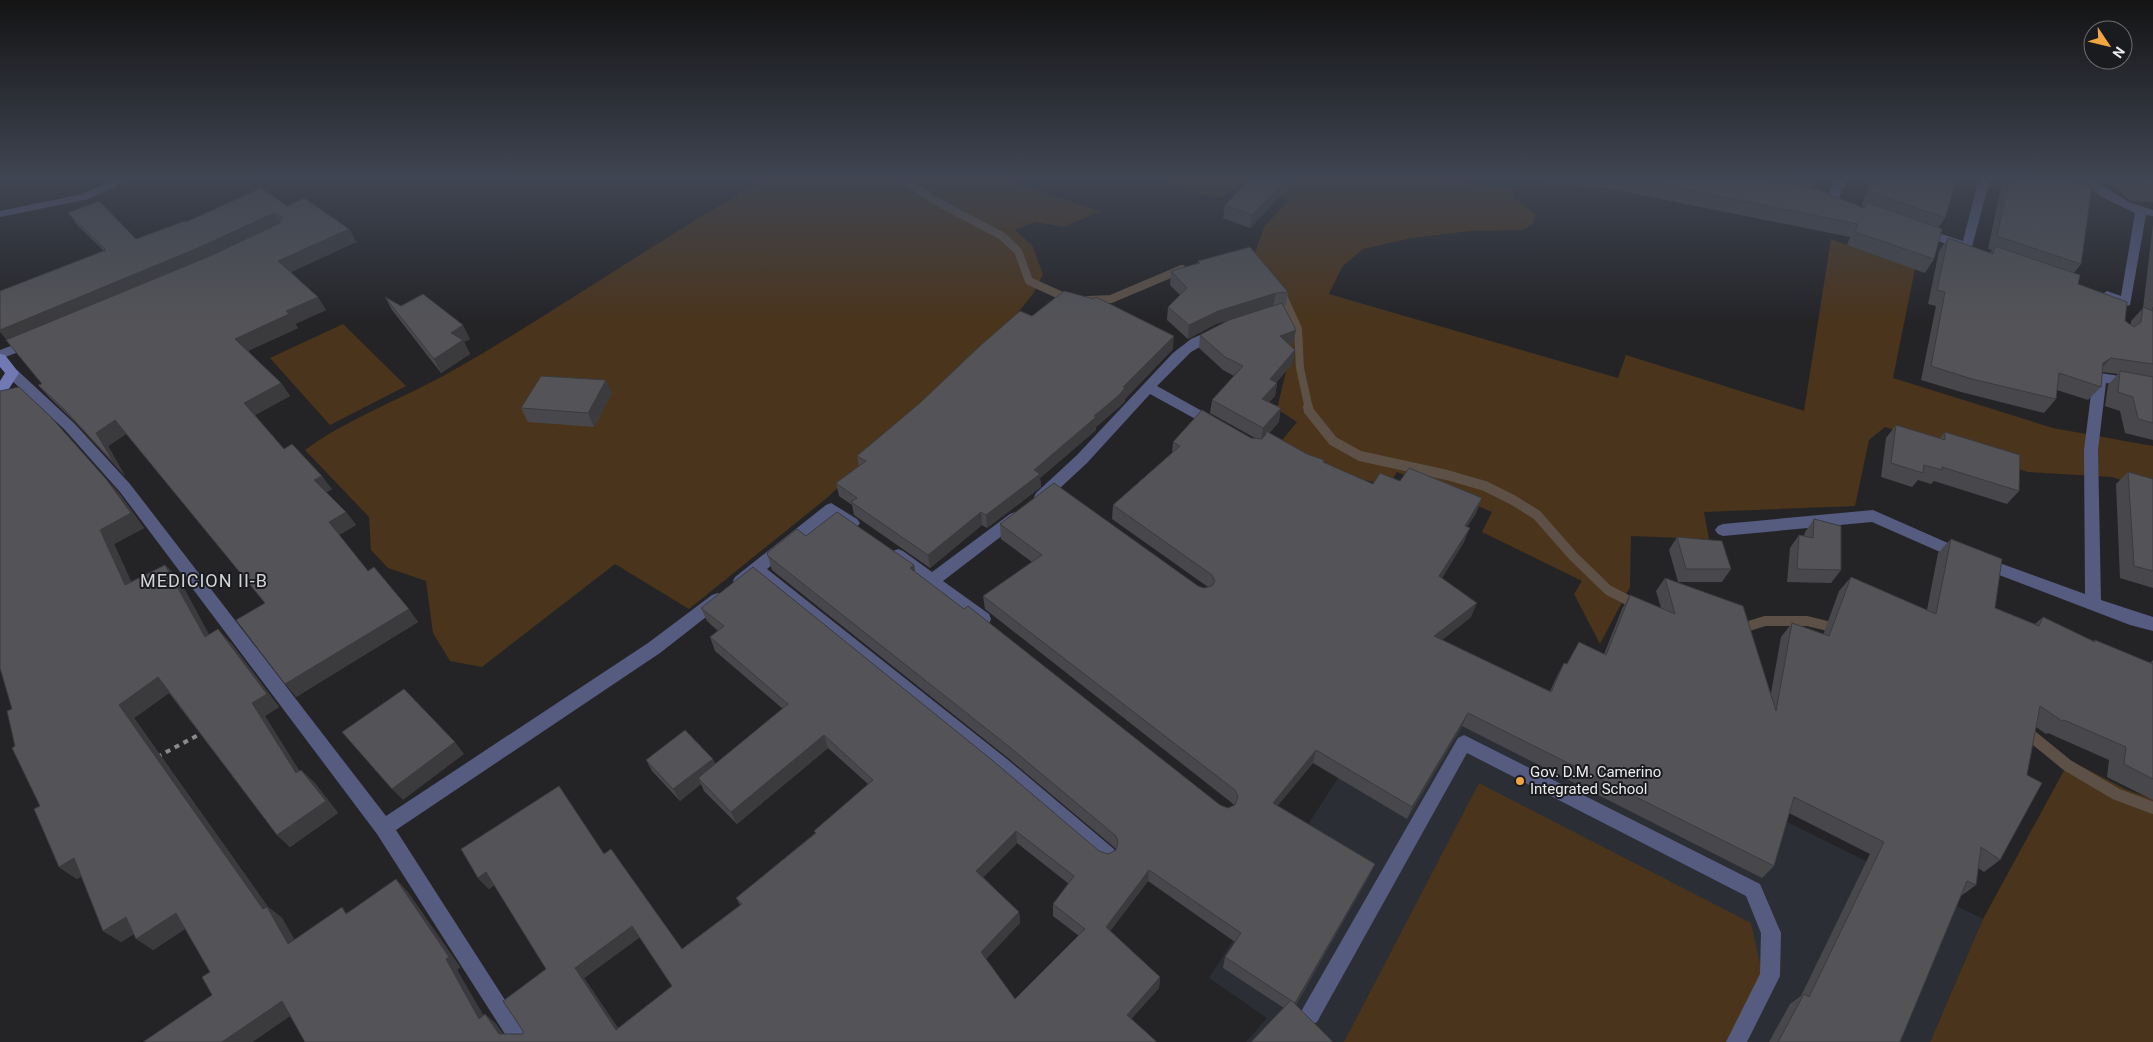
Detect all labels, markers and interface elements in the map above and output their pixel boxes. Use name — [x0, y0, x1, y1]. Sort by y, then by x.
north arrow — [2083, 20, 2133, 70]
text: N — [2109, 44, 2128, 61]
district label: MEDICION II-B — [140, 570, 268, 591]
place label: Gov. D.M. Camerino Integrated School — [1530, 763, 1661, 798]
marker: Gov. D.M. Camerino Integrated School — [1514, 775, 1526, 787]

